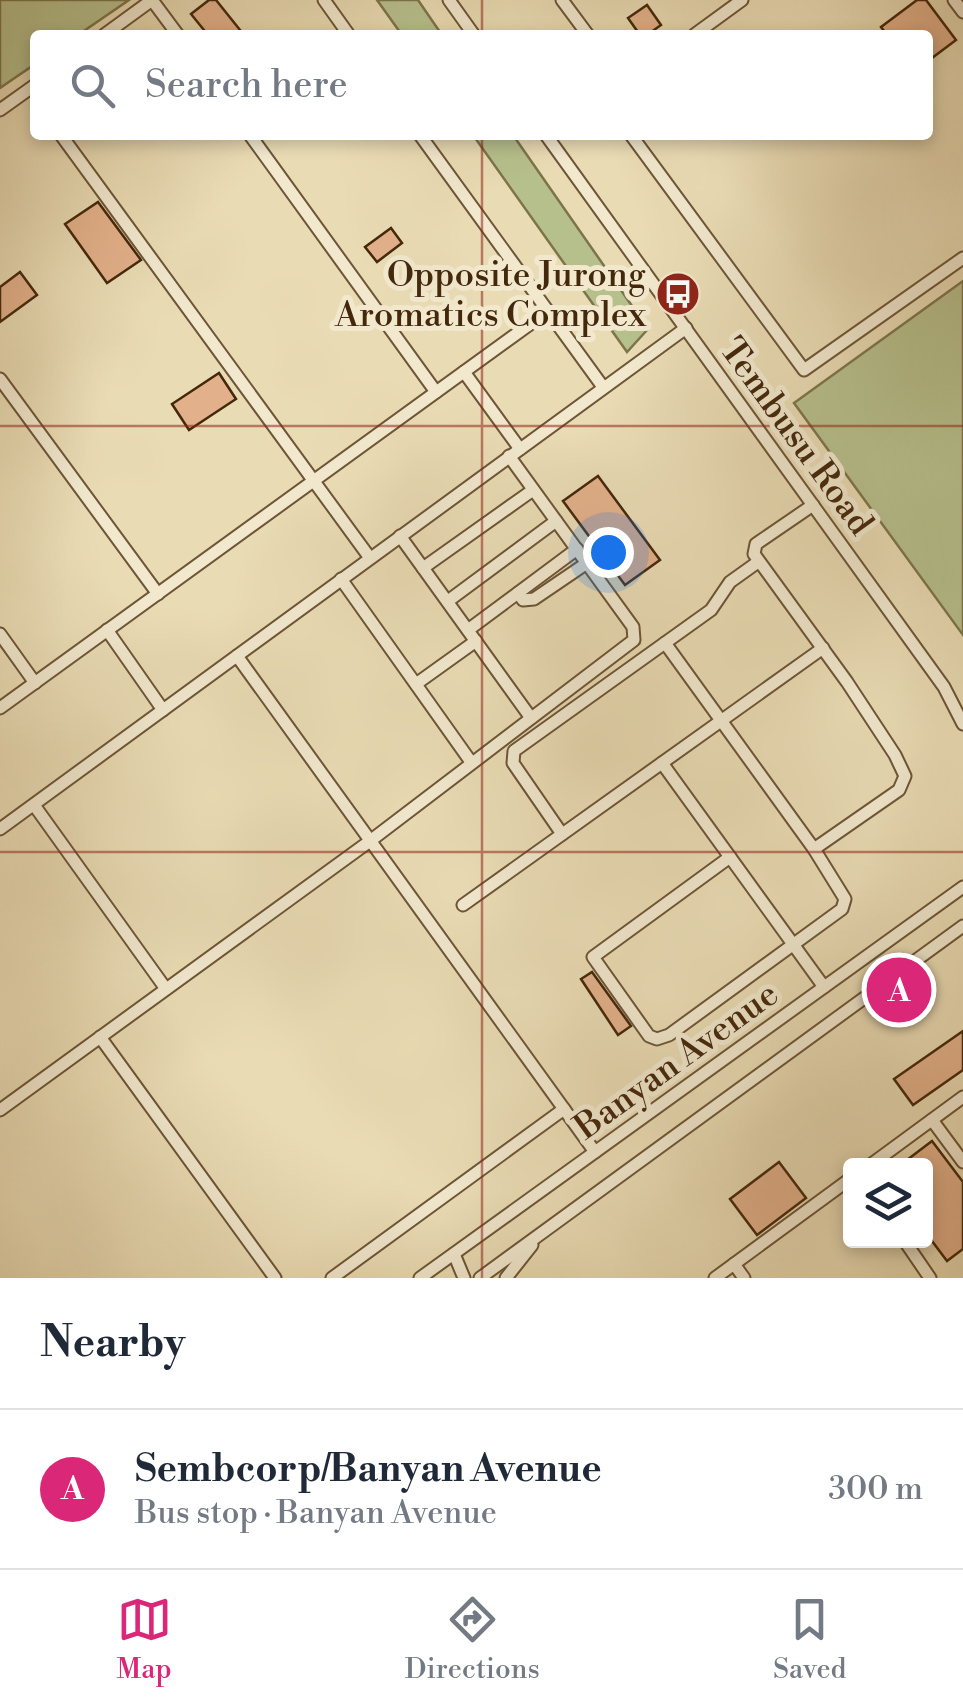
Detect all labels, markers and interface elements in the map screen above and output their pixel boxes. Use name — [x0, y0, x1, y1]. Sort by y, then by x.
search box — [30, 30, 933, 140]
icon: search — [65, 58, 120, 113]
text: Search here — [145, 62, 348, 109]
place label: Opposite Jurong Aromatics Complex — [334, 254, 647, 337]
bus stop icon: Opposite Jurong Aromatics Complex — [655, 271, 701, 317]
street label: Tembusu Road — [710, 330, 882, 544]
your location — [583, 527, 634, 578]
pin: A — [866, 952, 932, 1028]
street label: Banyan Avenue — [566, 973, 787, 1150]
map controls — [843, 1158, 933, 1248]
button: layers — [843, 1158, 933, 1248]
text: Nearby — [40, 1317, 185, 1370]
text: Sembcorp/Banyan Avenue — [135, 1446, 602, 1493]
text: A — [61, 1469, 84, 1509]
text: 300 m — [828, 1469, 923, 1509]
text: Bus stop · Banyan Avenue — [135, 1493, 497, 1533]
tab: Map — [117, 1592, 172, 1687]
tab: Directions — [405, 1592, 540, 1687]
tab: Saved — [773, 1592, 846, 1687]

